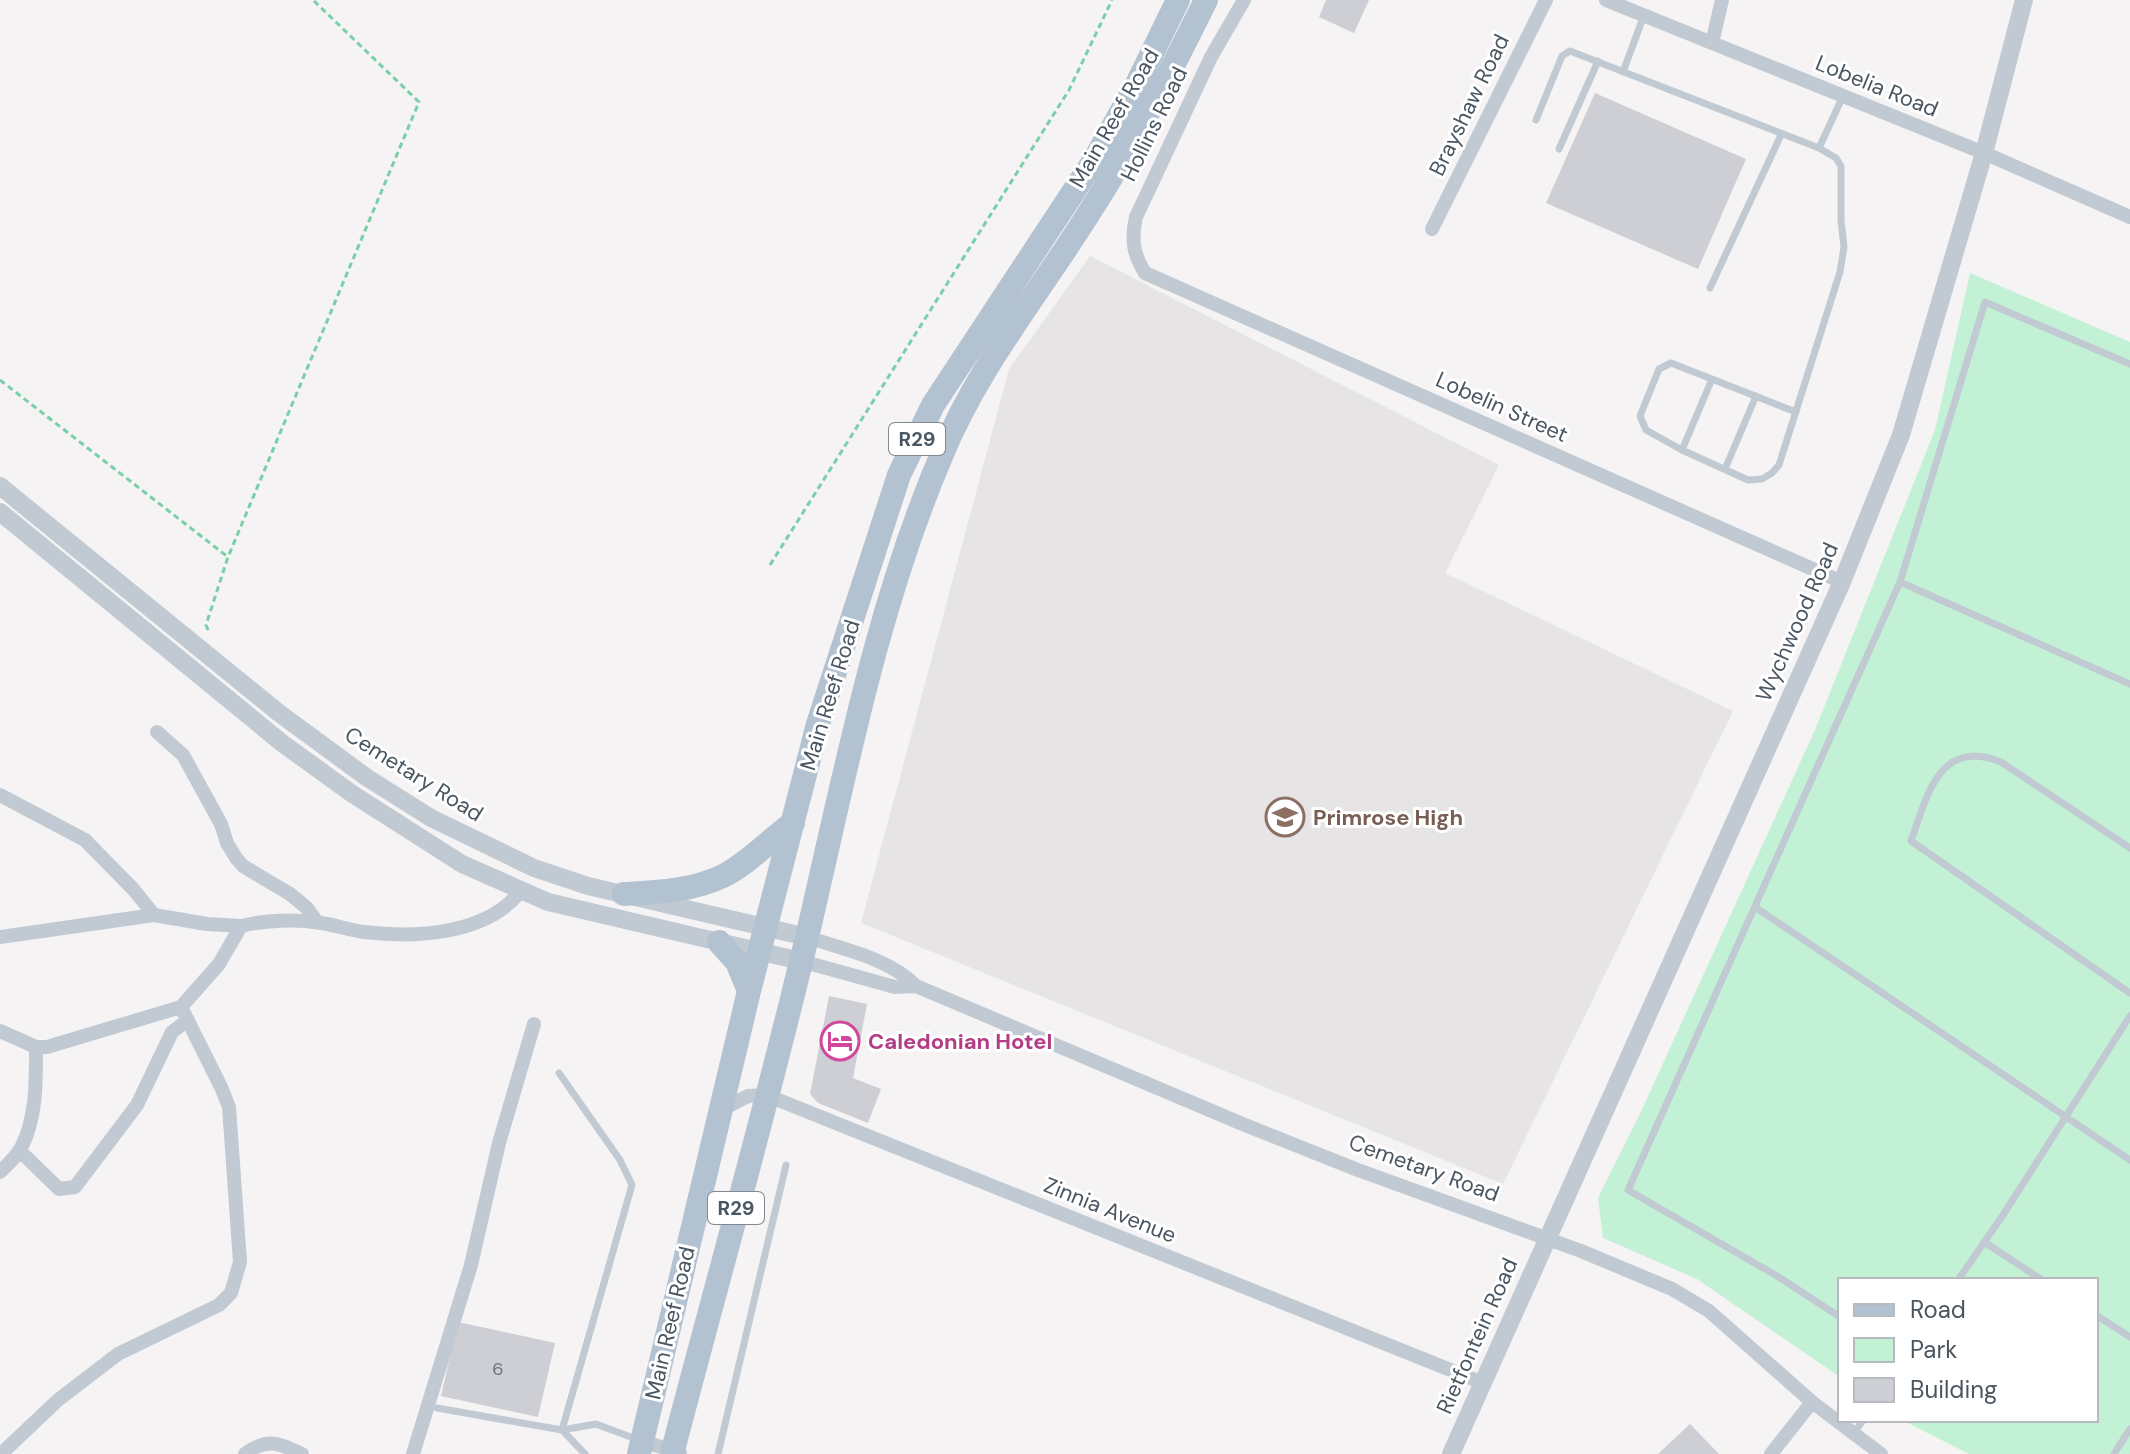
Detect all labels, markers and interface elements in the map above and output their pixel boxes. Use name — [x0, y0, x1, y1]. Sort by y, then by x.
street label: Brayshaw Road — [1422, 29, 1516, 181]
street label: Main Reef Road — [1062, 43, 1166, 193]
street label: Lobelia Road — [1811, 48, 1943, 124]
street label: Hollins Road — [1114, 62, 1194, 186]
street label: Lobelin Street — [1431, 365, 1573, 449]
road number: R29 — [889, 423, 945, 455]
street label: Wychwood Road — [1749, 538, 1845, 706]
street label: Main Reef Road — [793, 616, 867, 774]
street label: Cemetary Road — [339, 720, 489, 828]
school or university icon: Primrose High — [1264, 796, 1306, 838]
place label: Primrose High — [1313, 803, 1463, 832]
hotel icon: Caledonian Hotel — [819, 1020, 861, 1062]
place label: Caledonian Hotel — [868, 1027, 1052, 1056]
street label: Cemetary Road — [1345, 1127, 1503, 1209]
street label: Zinnia Avenue — [1040, 1170, 1180, 1250]
road number: R29 — [708, 1192, 764, 1224]
street label: Main Reef Road — [638, 1244, 702, 1402]
street label: Rietfontein Road — [1430, 1254, 1524, 1418]
legend — [1838, 1278, 2098, 1422]
text: Road — [1910, 1294, 1966, 1325]
text: Park — [1910, 1334, 1957, 1365]
house number: 6 — [492, 1357, 504, 1381]
text: Building — [1910, 1374, 1997, 1405]

